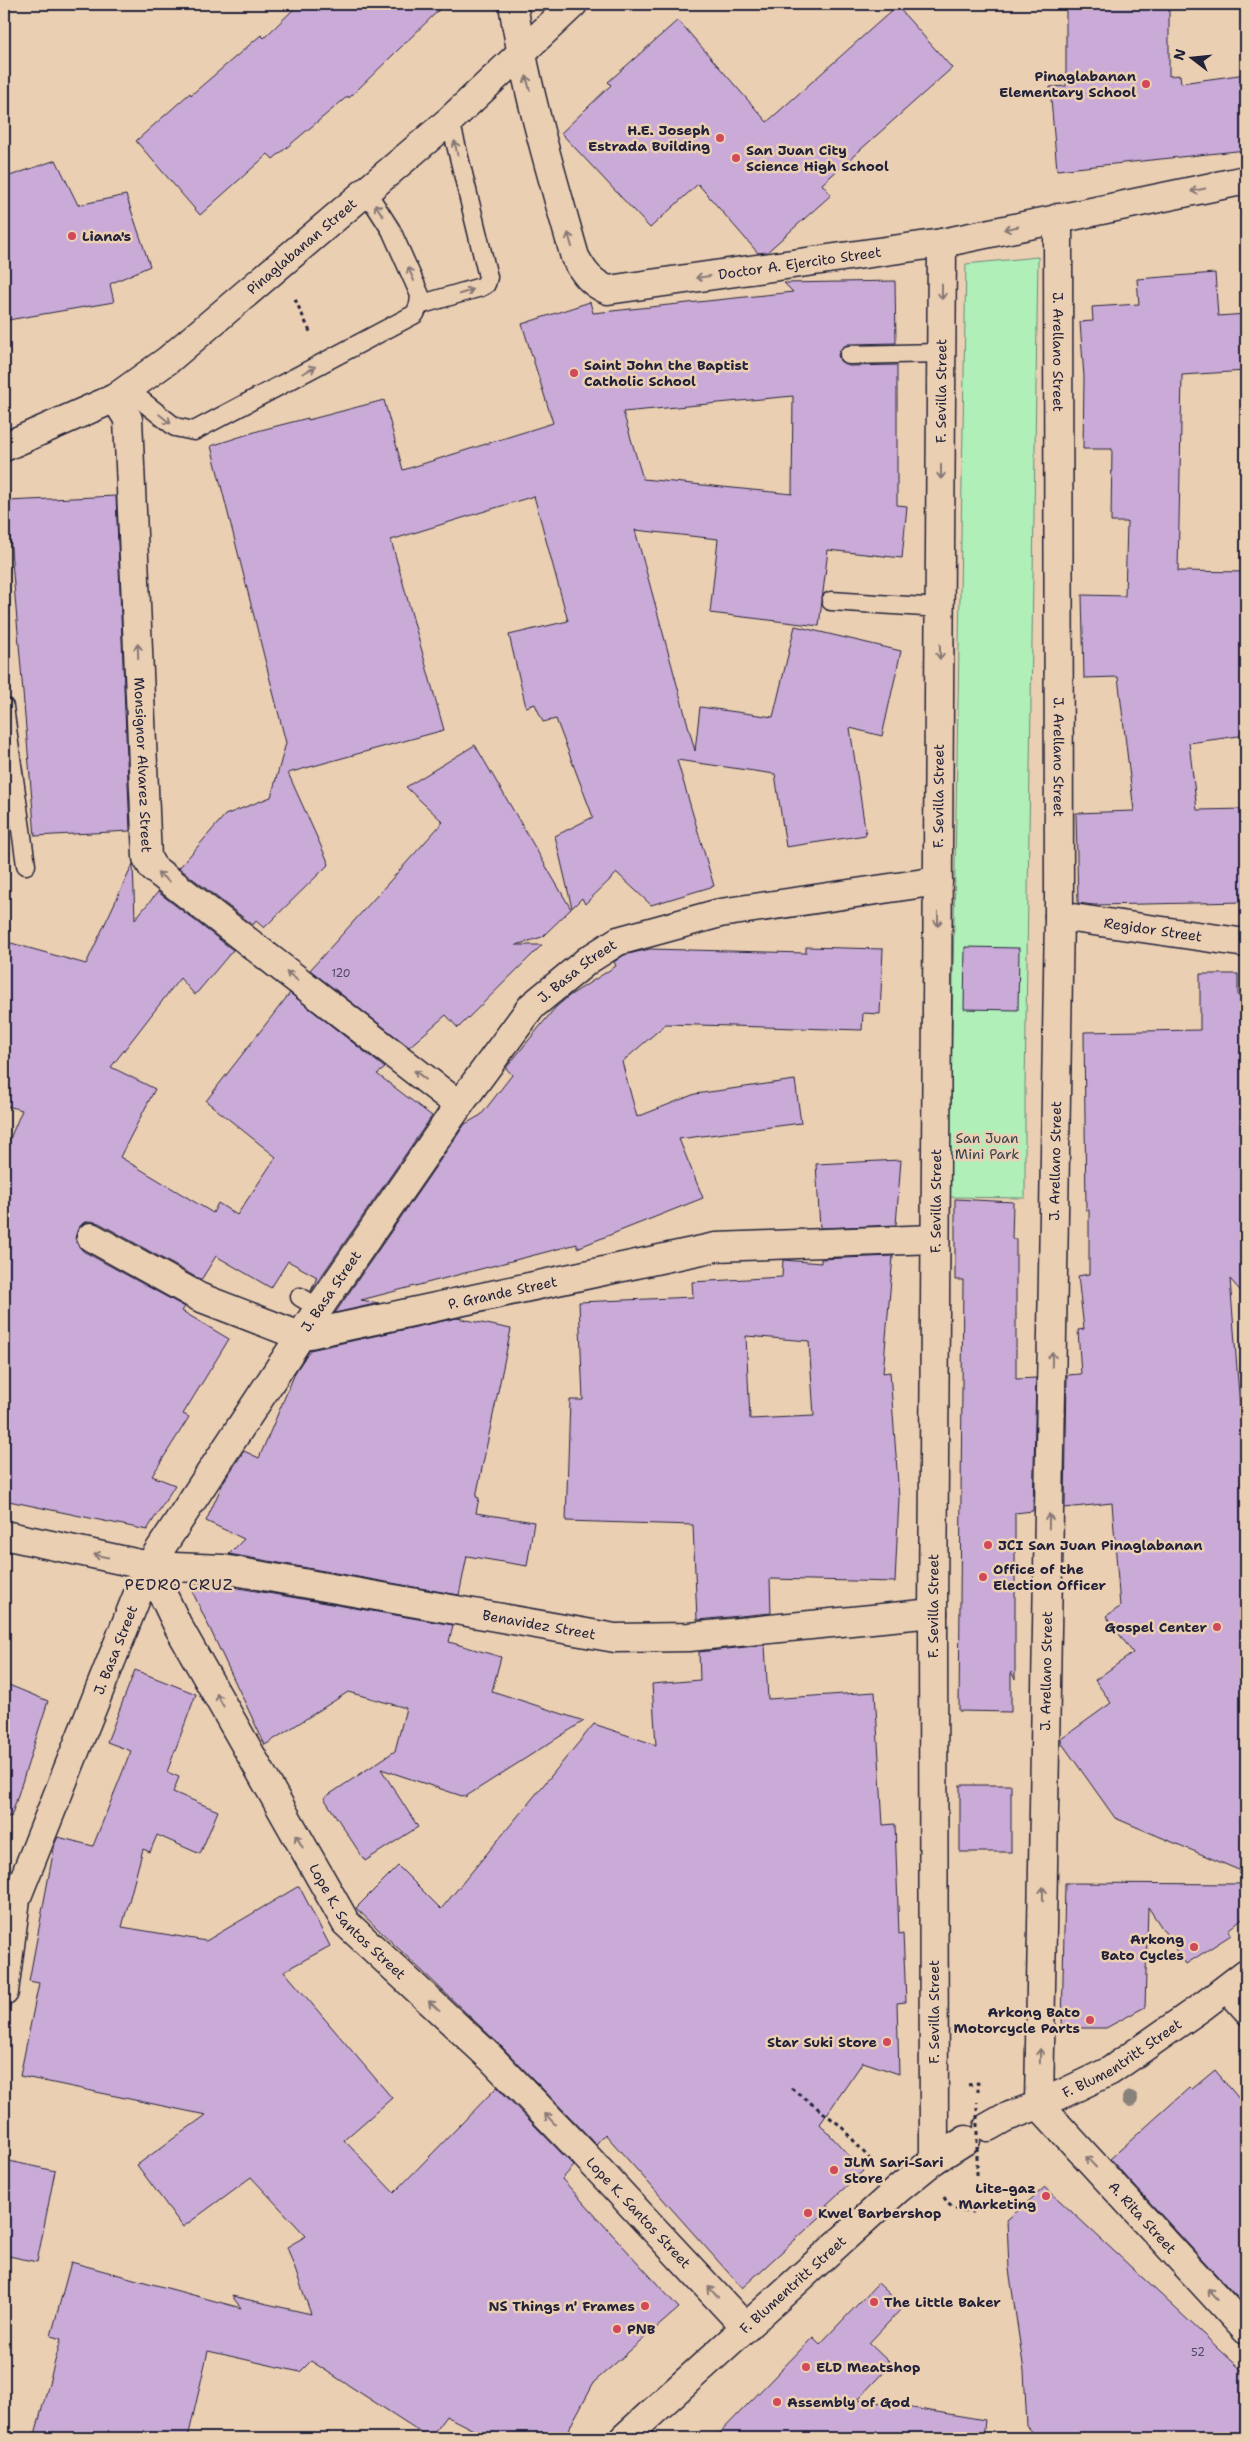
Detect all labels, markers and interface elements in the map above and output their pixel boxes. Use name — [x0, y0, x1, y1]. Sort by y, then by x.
north arrow — [1168, 32, 1218, 82]
text: N — [1169, 47, 1190, 62]
place label: Pinaglabanan Elementary School — [999, 67, 1136, 101]
one-way arrow — [523, 75, 532, 91]
marker: Pinaglabanan Elementary School — [1140, 78, 1152, 90]
place label: H.E. Joseph Estrada Building — [588, 121, 710, 155]
marker: H.E. Joseph Estrada Building — [714, 132, 726, 144]
one-way arrow — [451, 140, 460, 156]
place label: San Juan City Science High School — [746, 141, 889, 175]
marker: San Juan City Science High School — [730, 152, 742, 164]
one-way arrow — [1191, 185, 1207, 195]
street label: Pinaglabanan Street — [243, 194, 360, 298]
one-way arrow — [373, 204, 383, 218]
one-way arrow — [1003, 224, 1019, 233]
place label: Liana's — [82, 227, 131, 245]
marker: Liana's — [66, 230, 78, 242]
one-way arrow — [565, 232, 575, 248]
street label: Doctor A. Ejercito Street — [717, 243, 882, 283]
one-way arrow — [405, 267, 415, 282]
one-way arrow — [695, 272, 711, 282]
one-way arrow — [937, 284, 947, 300]
one-way arrow — [458, 287, 473, 296]
street label: J. Arellano Street — [1049, 292, 1067, 412]
street label: F. Sevilla Street — [932, 339, 950, 443]
place label: Saint John the Baptist Catholic School — [584, 356, 749, 390]
one-way arrow — [301, 365, 316, 374]
marker: Saint John the Baptist Catholic School — [568, 367, 580, 379]
one-way arrow — [158, 414, 171, 425]
one-way arrow — [936, 464, 946, 480]
one-way arrow — [133, 643, 143, 660]
one-way arrow — [935, 644, 945, 660]
street label: Monsignor Alvarez Street — [130, 677, 156, 853]
street label: J. Arellano Street — [1050, 697, 1068, 817]
street label: F. Sevilla Street — [929, 744, 948, 848]
one-way arrow — [157, 871, 170, 882]
one-way arrow — [933, 911, 943, 927]
street label: Regidor Street — [1103, 914, 1203, 946]
street label: J. Basa Street — [534, 935, 620, 1007]
house number: 120 — [331, 966, 351, 981]
one-way arrow — [285, 971, 299, 981]
one-way arrow — [414, 1070, 427, 1081]
street label: J. Arellano Street — [1045, 1101, 1065, 1221]
park label: San Juan Mini Park — [955, 1129, 1019, 1163]
street label: F. Sevilla Street — [926, 1149, 945, 1253]
street label: J. Basa Street — [297, 1247, 365, 1335]
street label: P. Grande Street — [446, 1272, 559, 1313]
one-way arrow — [1047, 1351, 1056, 1367]
one-way arrow — [1044, 1513, 1054, 1530]
place label: JCI San Juan Pinaglabanan — [998, 1536, 1202, 1554]
marker: JCI San Juan Pinaglabanan — [982, 1539, 994, 1551]
one-way arrow — [94, 1551, 110, 1560]
street label: F. Sevilla Street — [924, 1554, 942, 1658]
place label: Office of the Election Officer — [993, 1560, 1107, 1594]
marker: Office of the Election Officer — [977, 1571, 989, 1583]
district label: PEDRO CRUZ — [124, 1574, 234, 1595]
street label: J. Basa Street — [90, 1603, 141, 1697]
street label: Benavidez Street — [481, 1606, 597, 1643]
street label: J. Arellano Street — [1036, 1611, 1056, 1731]
place label: Gospel Center — [1105, 1618, 1207, 1636]
marker: Gospel Center — [1211, 1621, 1223, 1633]
one-way arrow — [215, 1692, 225, 1707]
one-way arrow — [294, 1835, 304, 1849]
street label: Lope K. Santos Street — [305, 1860, 410, 1983]
one-way arrow — [1038, 1886, 1047, 1902]
place label: Arkong Bato Cycles — [1101, 1930, 1184, 1964]
marker: Arkong Bato Cycles — [1188, 1941, 1200, 1953]
street label: F. Sevilla Street — [925, 1960, 943, 2064]
one-way arrow — [428, 2000, 440, 2012]
place label: Arkong Bato Motorcycle Parts — [954, 2003, 1080, 2037]
marker: Arkong Bato Motorcycle Parts — [1084, 2014, 1096, 2026]
street label: F. Blumentritt Street — [1059, 2015, 1185, 2102]
place label: Star Suki Store — [767, 2033, 877, 2051]
marker: Star Suki Store — [881, 2036, 893, 2048]
one-way arrow — [1035, 2048, 1045, 2064]
one-way arrow — [544, 2113, 556, 2126]
street label: Lope K. Santos Street — [582, 2153, 695, 2272]
place label: JLM Sari-Sari Store — [844, 2153, 943, 2187]
one-way arrow — [1085, 2155, 1097, 2168]
marker: JLM Sari-Sari Store — [828, 2164, 840, 2176]
street label: A. Rita Street — [1105, 2178, 1180, 2257]
place label: Lite-gaz Marketing — [959, 2179, 1036, 2213]
marker: Lite-gaz Marketing — [1040, 2190, 1052, 2202]
place label: Kwel Barbershop — [818, 2204, 941, 2222]
marker: Kwel Barbershop — [802, 2207, 814, 2219]
street label: F. Blumentritt Street — [736, 2232, 850, 2338]
one-way arrow — [707, 2286, 719, 2299]
one-way arrow — [1207, 2288, 1219, 2300]
place label: The Little Baker — [884, 2293, 1001, 2311]
marker: The Little Baker — [868, 2296, 880, 2308]
place label: NS Things n' Frames — [489, 2297, 635, 2315]
marker: NS Things n' Frames — [639, 2300, 651, 2312]
place label: PNB — [627, 2320, 656, 2338]
marker: PNB — [611, 2323, 623, 2335]
house number: 52 — [1191, 2345, 1205, 2360]
place label: ELD Meatshop — [816, 2358, 920, 2376]
marker: ELD Meatshop — [800, 2361, 812, 2373]
place label: Assembly of God — [787, 2393, 910, 2411]
marker: Assembly of God — [771, 2396, 783, 2408]

